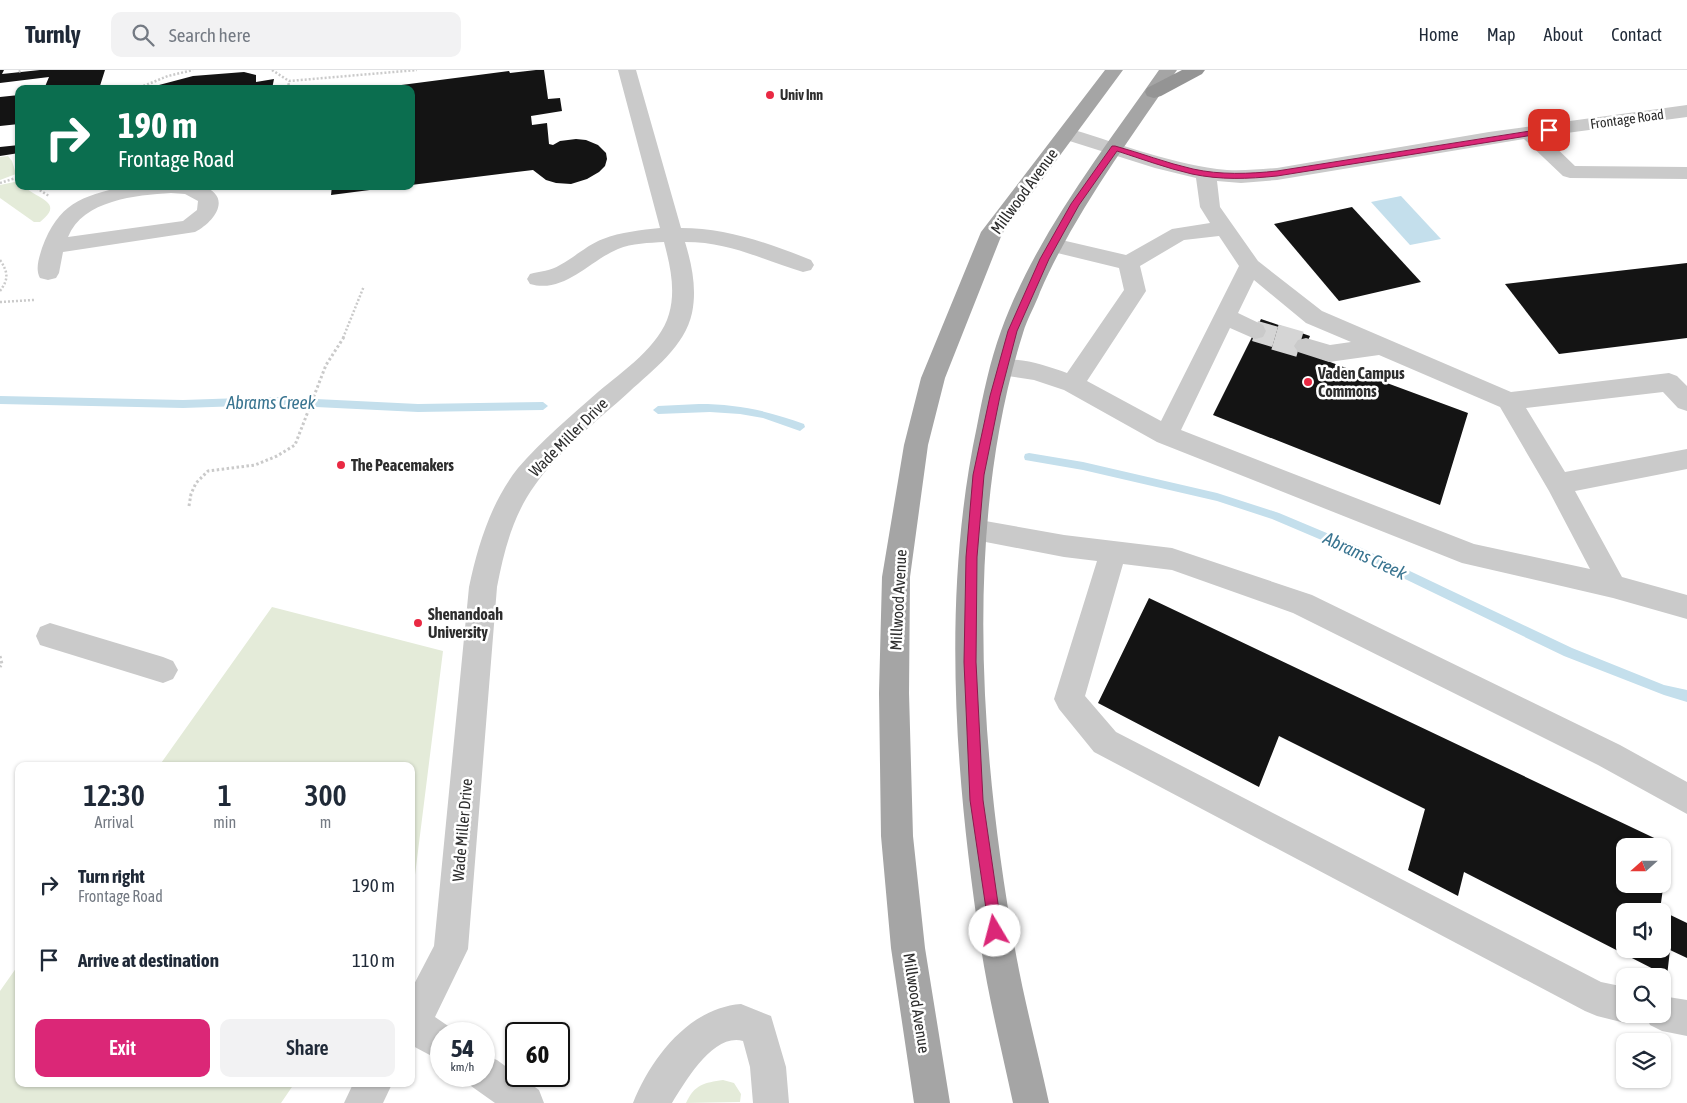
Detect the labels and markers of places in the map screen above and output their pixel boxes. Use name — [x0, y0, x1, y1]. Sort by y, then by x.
place label: Univ Inn — [780, 87, 823, 103]
marker: Univ Inn — [764, 89, 776, 101]
pin — [1528, 109, 1570, 151]
place label: Vaden Campus Commons — [1317, 364, 1405, 400]
marker: Vaden Campus Commons — [1302, 376, 1314, 388]
place label: The Peacemakers — [351, 456, 454, 474]
marker: The Peacemakers — [335, 459, 347, 471]
place label: Shenandoah University — [428, 605, 503, 641]
marker: Shenandoah University — [412, 617, 424, 629]

